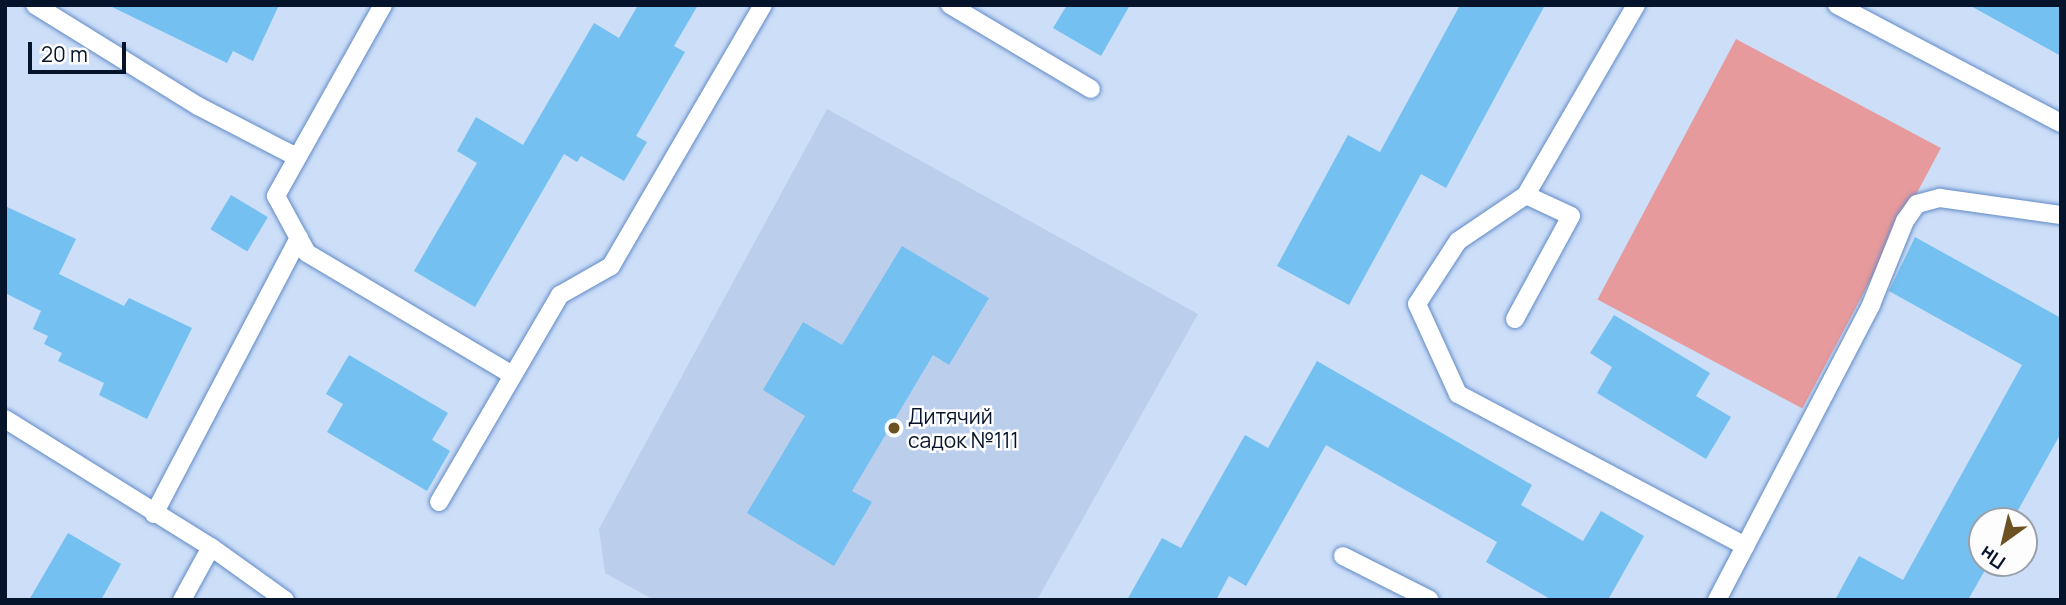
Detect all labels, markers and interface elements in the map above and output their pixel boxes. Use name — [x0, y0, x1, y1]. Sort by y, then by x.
scale bar — [32, 28, 130, 72]
text: 20 m — [41, 40, 88, 68]
place label: Дитячий садок №111 — [908, 403, 1019, 453]
marker: Дитячий садок №111 — [886, 420, 902, 436]
north arrow — [1968, 507, 2038, 577]
text: Пн — [1975, 540, 2010, 576]

